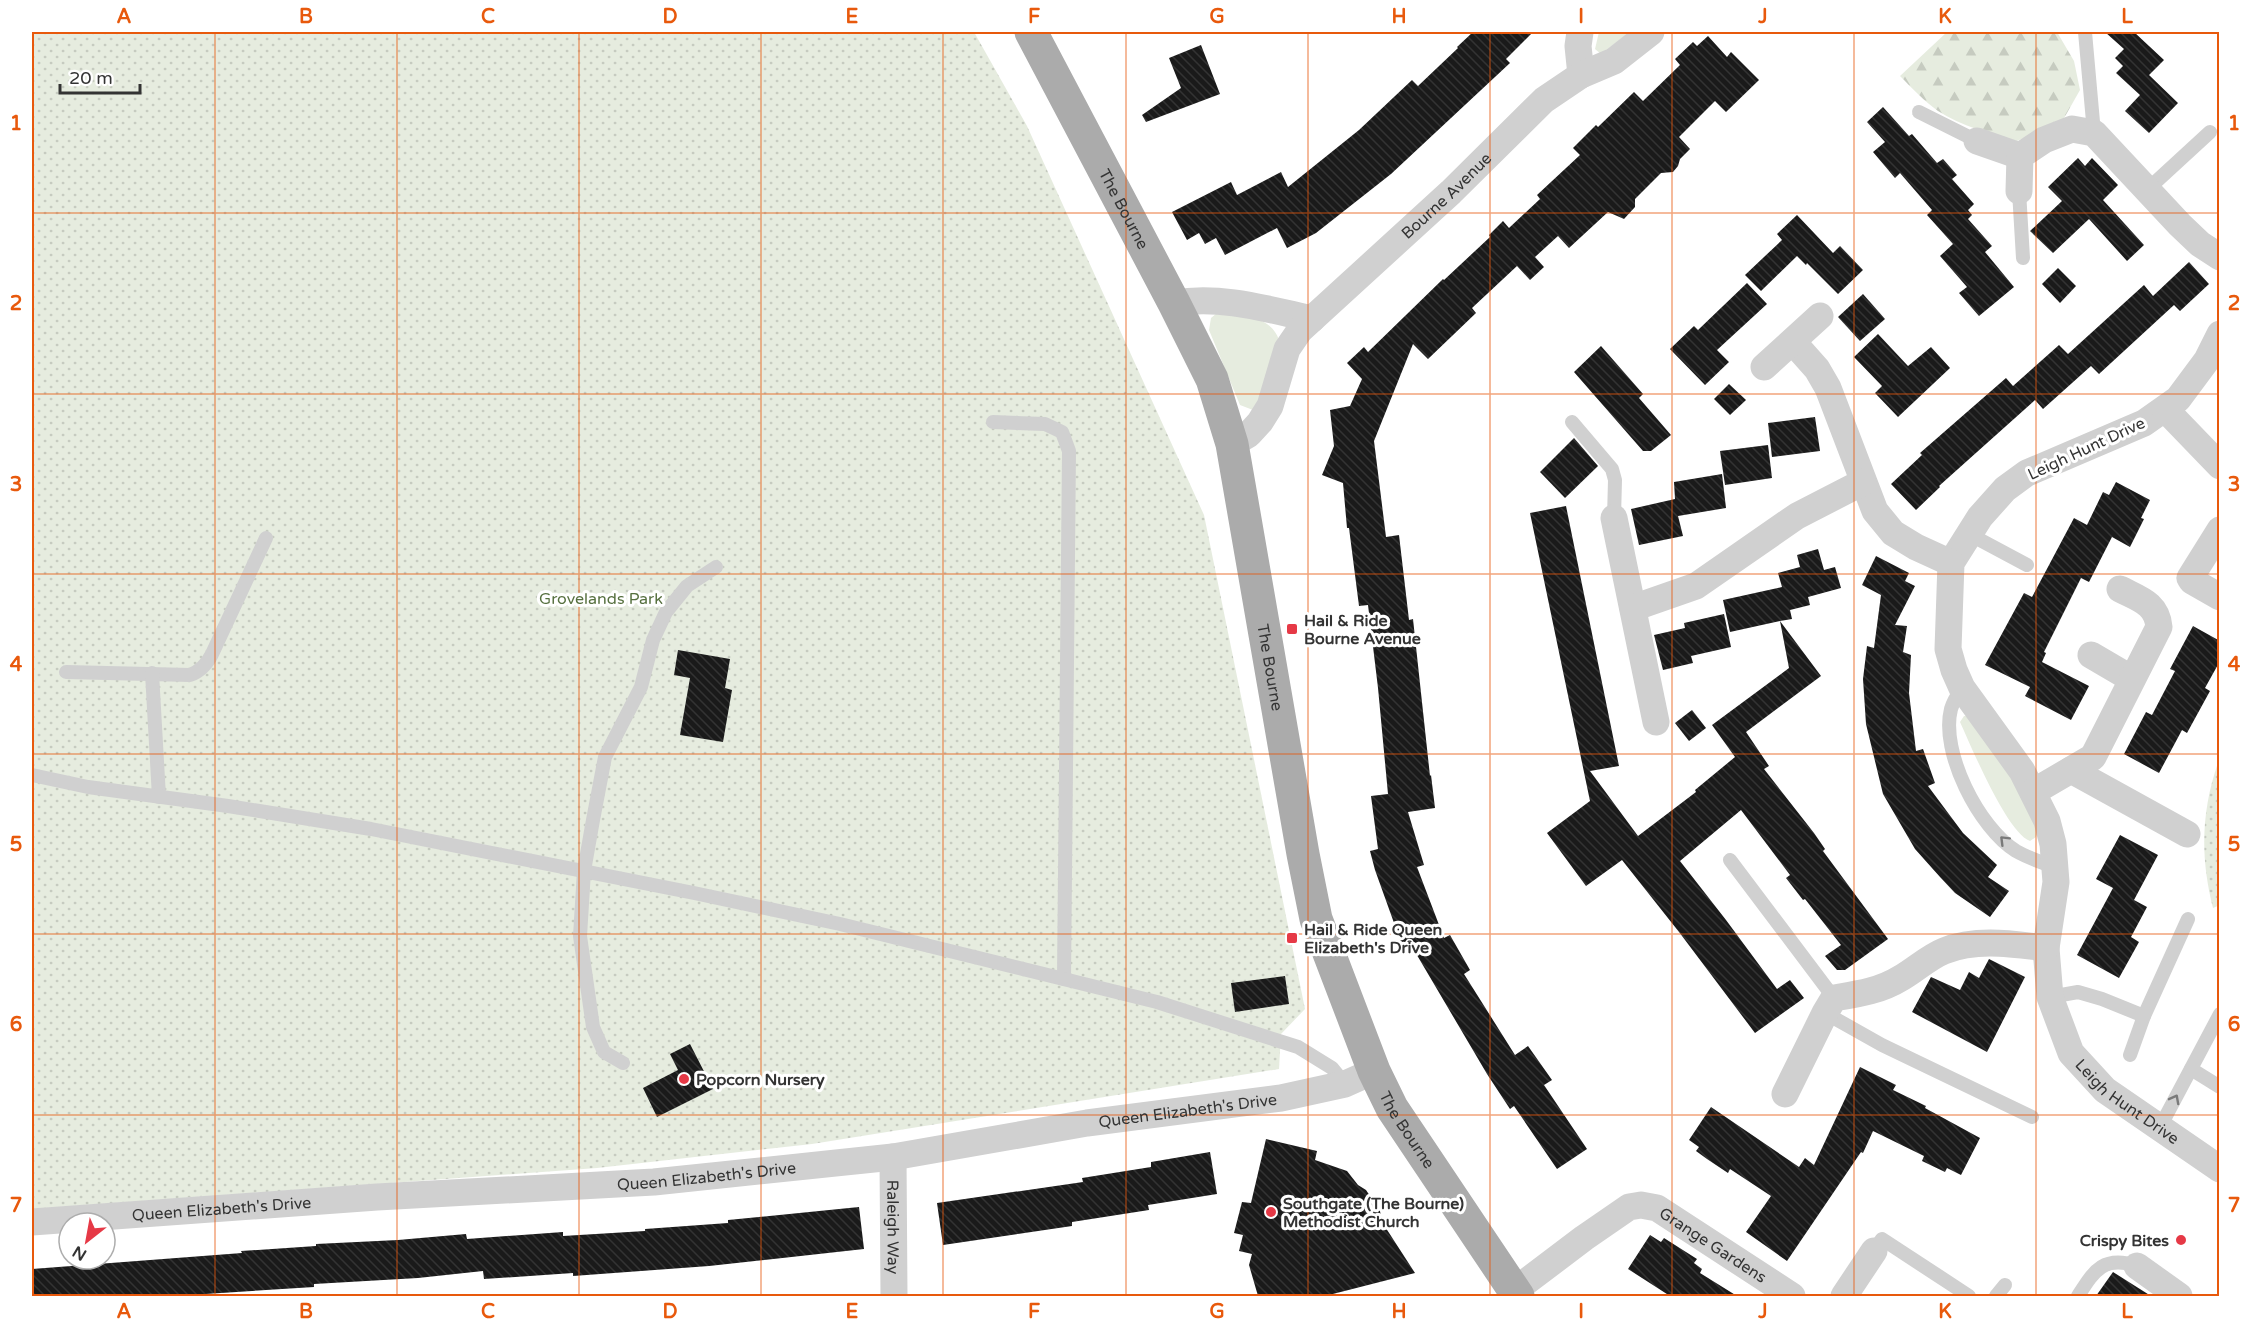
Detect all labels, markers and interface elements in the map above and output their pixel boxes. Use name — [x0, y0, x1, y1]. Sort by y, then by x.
text: A — [117, 5, 132, 29]
text: B — [299, 5, 313, 29]
text: C — [481, 5, 495, 29]
text: D — [662, 5, 678, 29]
text: E — [846, 5, 859, 29]
text: F — [1028, 5, 1040, 29]
text: G — [1209, 5, 1225, 29]
text: H — [1391, 5, 1407, 29]
text: I — [1578, 5, 1584, 29]
text: J — [1757, 5, 1768, 29]
text: K — [1938, 5, 1952, 29]
text: L — [2121, 5, 2133, 29]
scale bar — [60, 57, 140, 95]
text: 20 m — [69, 67, 113, 89]
text: 1 — [10, 112, 22, 136]
text: 1 — [2228, 112, 2240, 136]
street label: Bourne Avenue — [1397, 149, 1496, 244]
street label: The Bourne — [1094, 166, 1153, 253]
text: 2 — [10, 292, 22, 316]
text: 2 — [2228, 292, 2240, 316]
street label: Leigh Hunt Drive — [2025, 413, 2148, 485]
text: 3 — [10, 473, 22, 497]
text: 3 — [2228, 473, 2240, 497]
park label: Grovelands Park — [539, 589, 663, 609]
place label: Hail & Ride Bourne Avenue — [1304, 611, 1421, 649]
street label: The Bourne — [1252, 622, 1287, 713]
marker: Hail & Ride Bourne Avenue — [1285, 622, 1299, 636]
text: 4 — [10, 653, 23, 677]
text: 4 — [2228, 653, 2241, 677]
text: 5 — [10, 833, 22, 857]
text: 5 — [2228, 833, 2240, 857]
one-way arrow — [2000, 836, 2011, 847]
place label: Hail & Ride Queen Elizabeth's Drive — [1304, 920, 1442, 958]
marker: Hail & Ride Queen Elizabeth's Drive — [1285, 931, 1299, 945]
text: 6 — [10, 1013, 22, 1037]
text: 6 — [2228, 1013, 2240, 1037]
street label: Leigh Hunt Drive — [2070, 1055, 2183, 1149]
place label: Popcorn Nursery — [696, 1070, 825, 1090]
marker: Popcorn Nursery — [677, 1072, 691, 1086]
street label: The Bourne — [1374, 1088, 1439, 1173]
street label: Queen Elizabeth's Drive — [1097, 1090, 1278, 1132]
one-way arrow — [2168, 1095, 2179, 1105]
street label: Queen Elizabeth's Drive — [616, 1158, 797, 1195]
street label: Raleigh Way — [882, 1180, 903, 1275]
street label: Queen Elizabeth's Drive — [131, 1193, 312, 1226]
text: 7 — [10, 1194, 22, 1218]
place label: Southgate (The Bourne) Methodist Church — [1283, 1194, 1464, 1232]
text: 7 — [2228, 1194, 2240, 1218]
street label: Grange Gardens — [1655, 1203, 1770, 1288]
marker: Southgate (The Bourne) Methodist Church — [1264, 1205, 1278, 1219]
north arrow — [57, 1211, 117, 1271]
place label: Crispy Bites — [2080, 1231, 2169, 1251]
marker: Crispy Bites — [2174, 1233, 2188, 1247]
text: N — [69, 1241, 90, 1265]
text: A — [117, 1300, 132, 1324]
text: B — [299, 1300, 313, 1324]
text: C — [481, 1300, 495, 1324]
text: D — [662, 1300, 678, 1324]
text: E — [846, 1300, 859, 1324]
text: F — [1028, 1300, 1040, 1324]
text: G — [1209, 1300, 1225, 1324]
text: H — [1391, 1300, 1407, 1324]
text: I — [1578, 1300, 1584, 1324]
text: J — [1757, 1300, 1768, 1324]
text: K — [1938, 1300, 1952, 1324]
text: L — [2121, 1300, 2133, 1324]

